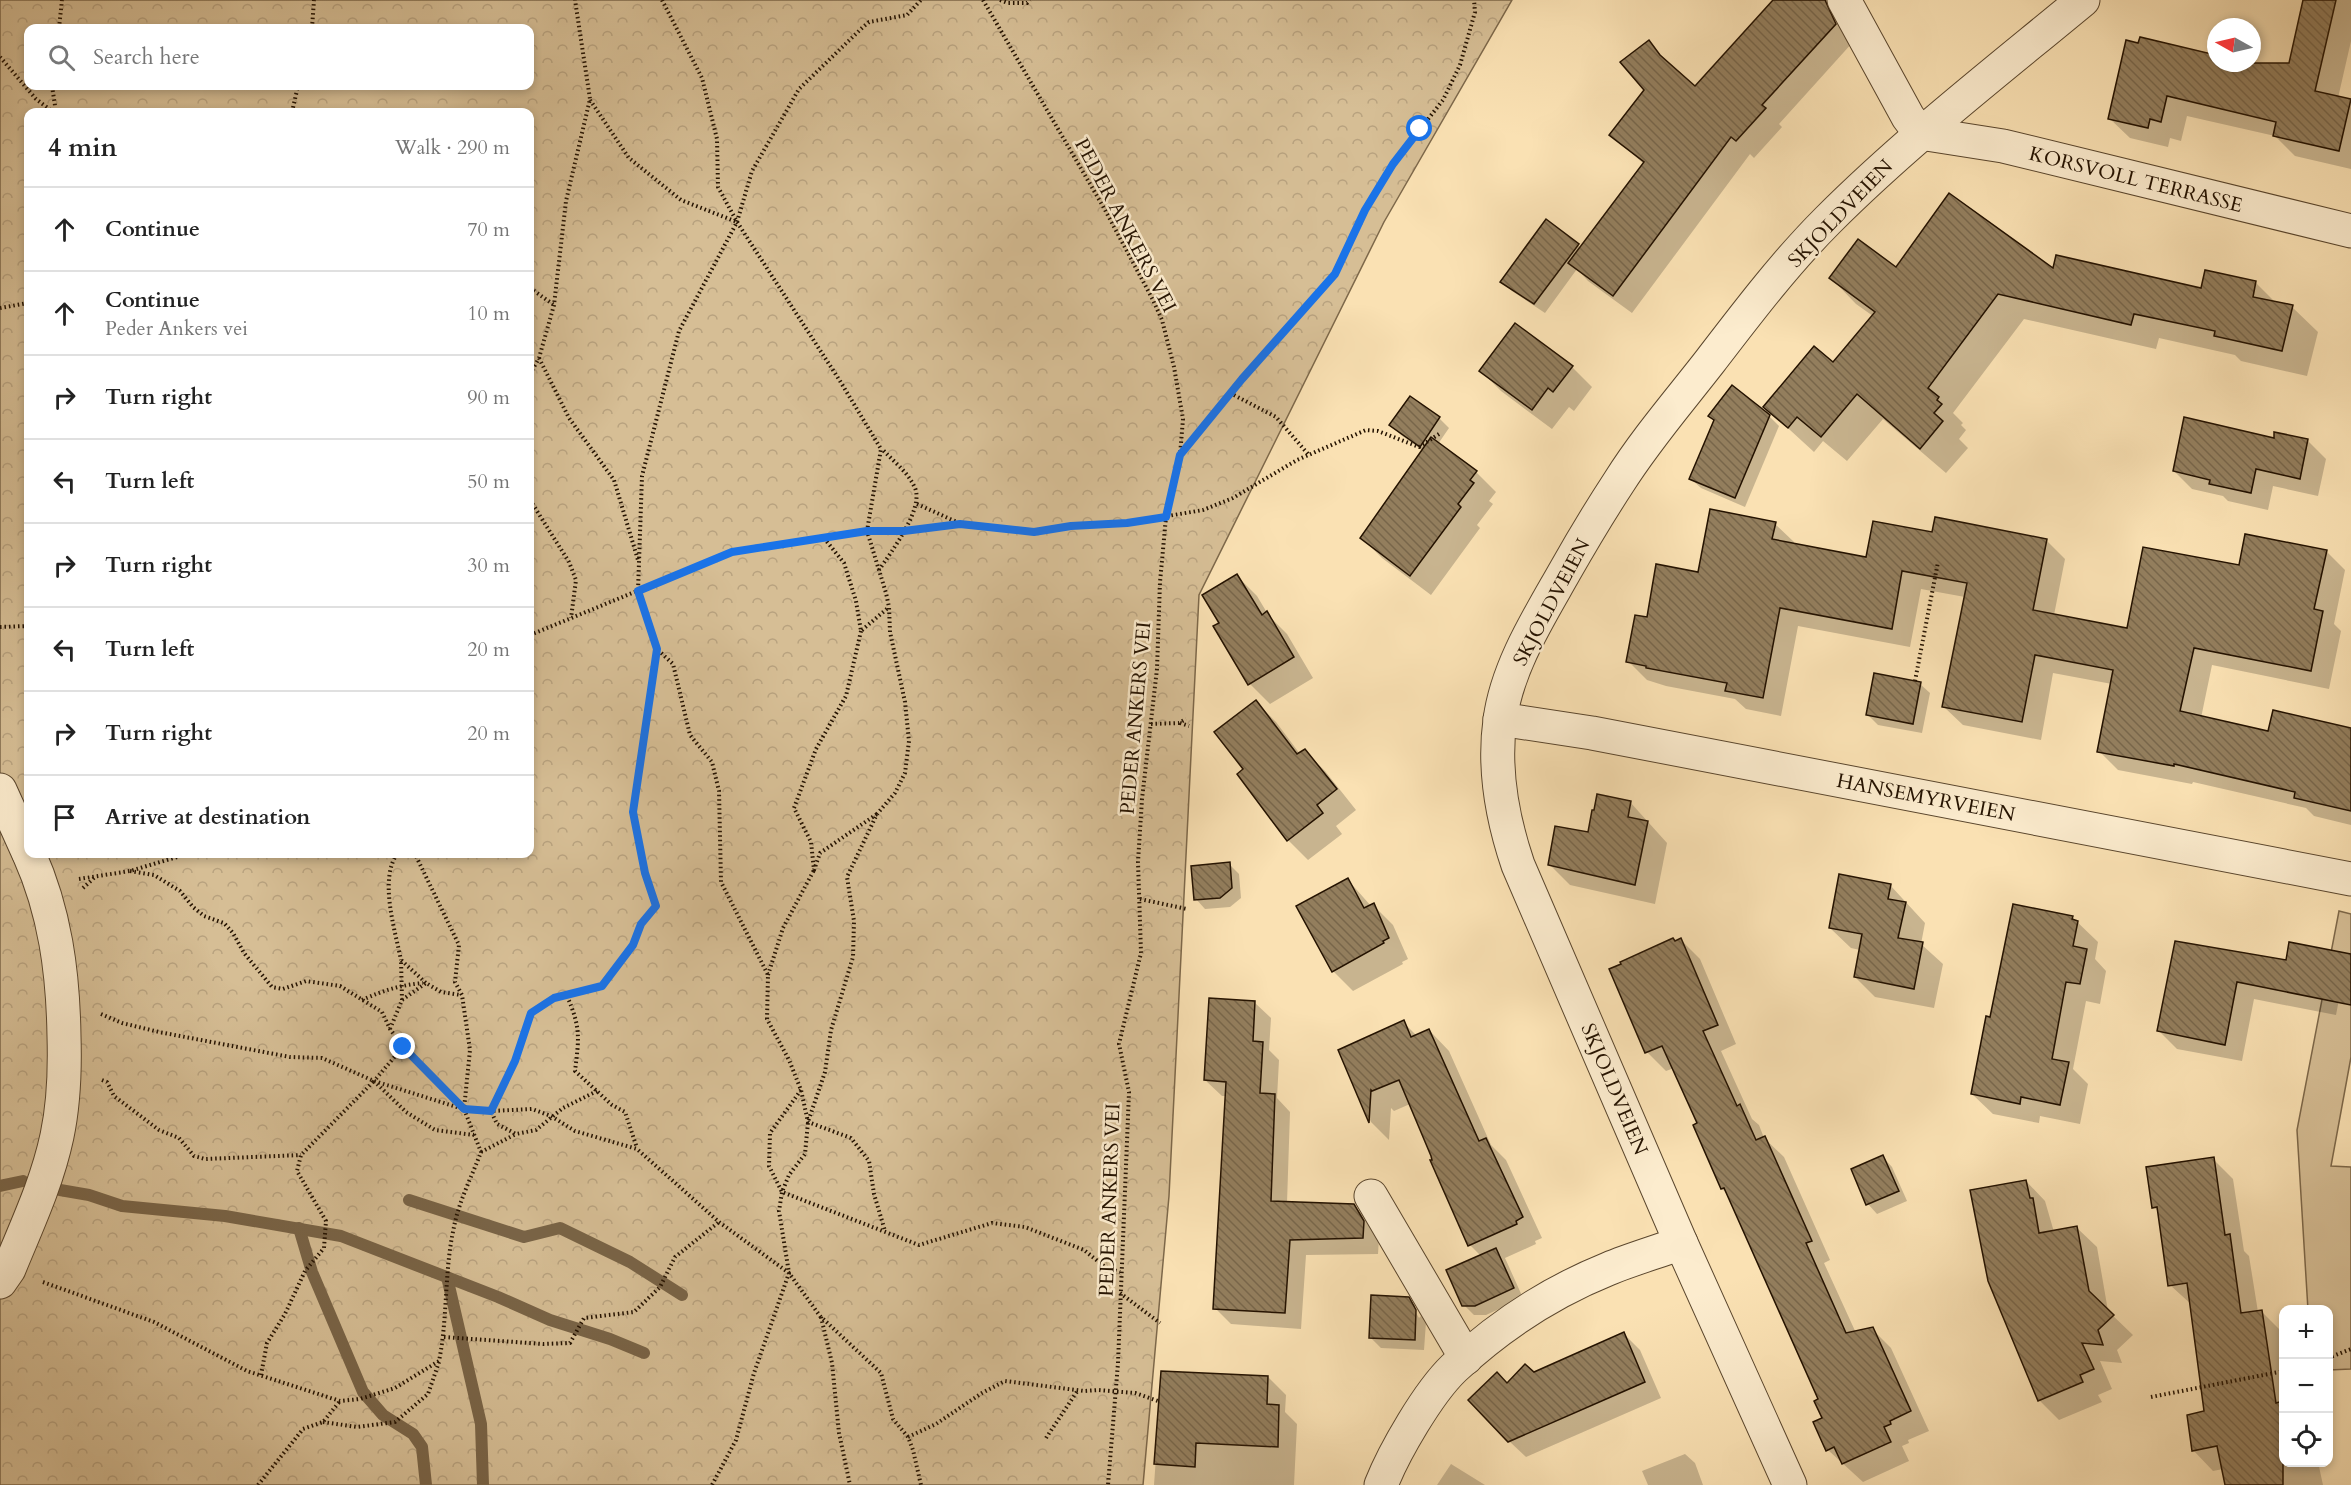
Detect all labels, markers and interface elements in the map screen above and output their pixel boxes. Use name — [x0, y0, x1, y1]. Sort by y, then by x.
north arrow — [2207, 18, 2261, 72]
search box — [24, 24, 534, 90]
icon: search — [45, 41, 78, 74]
text: Search here — [93, 42, 200, 72]
route start — [1406, 115, 1432, 141]
text: 4 min — [48, 130, 117, 165]
street label: PEDER ANKERS VEI — [1068, 133, 1183, 317]
text: Walk · 290 m — [395, 134, 510, 161]
street label: KORSVOLL TERRASSE — [2026, 140, 2245, 219]
street label: SKJOLDVEIEN — [1782, 153, 1899, 273]
icon: ahead — [48, 213, 81, 246]
text: Continue — [105, 214, 200, 244]
text: 70 m — [467, 216, 510, 243]
text: Continue — [105, 285, 200, 315]
icon: ahead — [48, 297, 81, 330]
text: 10 m — [467, 300, 510, 327]
text: Peder Ankers vei — [105, 315, 248, 342]
icon: right — [48, 381, 81, 414]
text: Turn right — [105, 382, 212, 412]
text: 90 m — [467, 384, 510, 411]
icon: left — [48, 465, 81, 498]
text: Turn left — [105, 466, 194, 496]
text: 50 m — [467, 468, 510, 495]
street label: SKJOLDVEIEN — [1507, 534, 1596, 671]
icon: right — [48, 549, 81, 582]
text: Turn right — [105, 550, 212, 580]
text: 30 m — [467, 552, 510, 579]
street label: PEDER ANKERS VEI — [1114, 620, 1157, 816]
icon: left — [48, 633, 81, 666]
text: Turn left — [105, 634, 194, 664]
text: 20 m — [467, 636, 510, 663]
icon: right — [48, 717, 81, 750]
text: Turn right — [105, 718, 212, 748]
text: 20 m — [467, 720, 510, 747]
street label: HANSEMYRVEIEN — [1834, 767, 2017, 828]
icon: arrive — [48, 801, 81, 834]
text: Arrive at destination — [105, 802, 310, 832]
street label: SKJOLDVEIEN — [1575, 1019, 1654, 1159]
route end — [389, 1033, 415, 1059]
street label: PEDER ANKERS VEI — [1093, 1103, 1126, 1297]
map controls — [2279, 1305, 2333, 1467]
button: + — [2279, 1305, 2333, 1359]
button: − — [2279, 1359, 2333, 1413]
button: locate — [2279, 1413, 2333, 1467]

